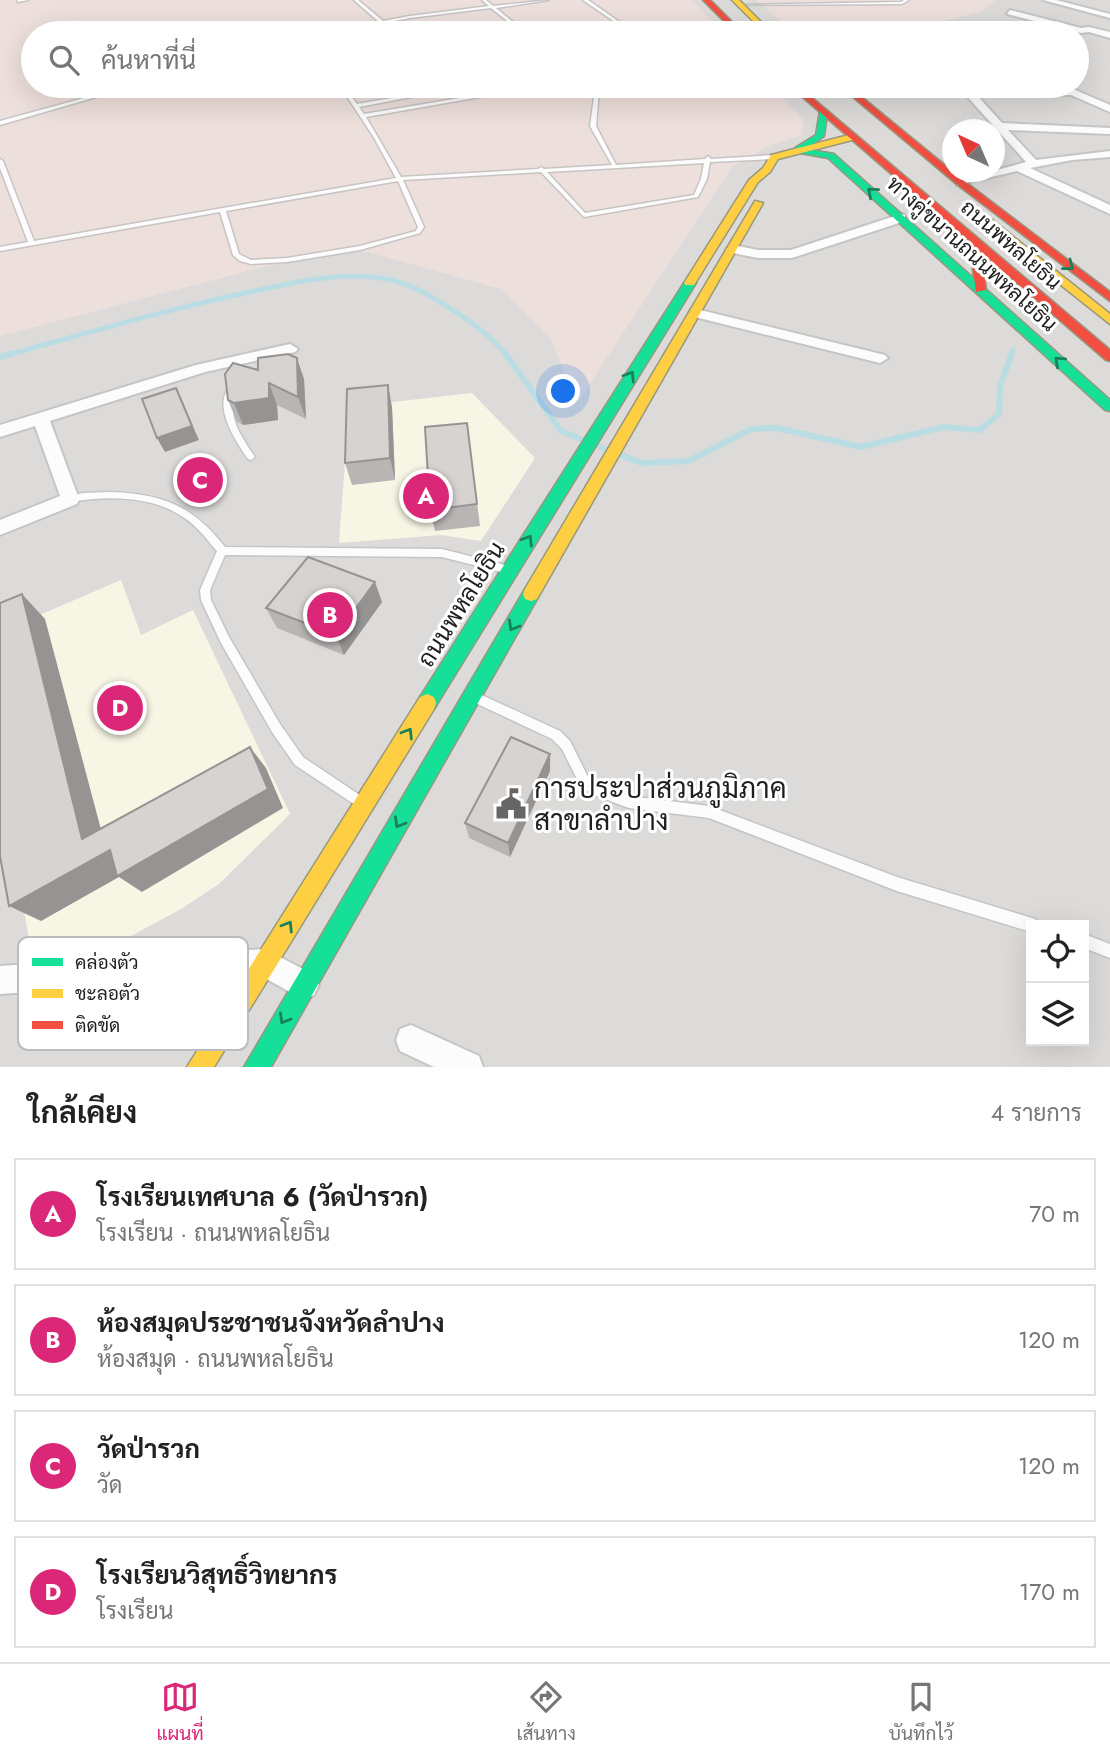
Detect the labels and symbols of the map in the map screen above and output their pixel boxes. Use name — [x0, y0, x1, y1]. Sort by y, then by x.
north arrow — [942, 119, 1005, 182]
street label: ทางคู่ขนานถนนพหลโยธิน — [880, 169, 1064, 339]
one-way arrow — [867, 188, 880, 200]
street label: ถนนพหลโยธิน — [954, 193, 1068, 297]
one-way arrow — [1061, 258, 1074, 271]
one-way arrow — [1054, 357, 1067, 369]
one-way arrow — [621, 371, 634, 384]
your location — [546, 374, 580, 408]
pin: C — [177, 454, 223, 506]
pin: A — [403, 470, 449, 522]
street label: ถนนพหลโยธิน — [409, 534, 513, 674]
one-way arrow — [520, 534, 533, 547]
pin: B — [307, 589, 353, 641]
one-way arrow — [508, 619, 521, 631]
pin: D — [97, 682, 143, 734]
one-way arrow — [400, 727, 413, 740]
place label: การประปาส่วนภูมิภาค สาขาลำปาง — [534, 768, 787, 841]
public building icon: การประปาส่วนภูมิภาค สาขาลำปาง — [494, 787, 528, 821]
one-way arrow — [394, 815, 407, 828]
one-way arrow — [279, 920, 292, 933]
legend — [18, 937, 248, 1050]
text: คล่องตัว — [75, 949, 139, 976]
text: ชะลอตัว — [75, 980, 140, 1007]
text: ติดขัด — [75, 1012, 120, 1039]
one-way arrow — [280, 1012, 293, 1025]

